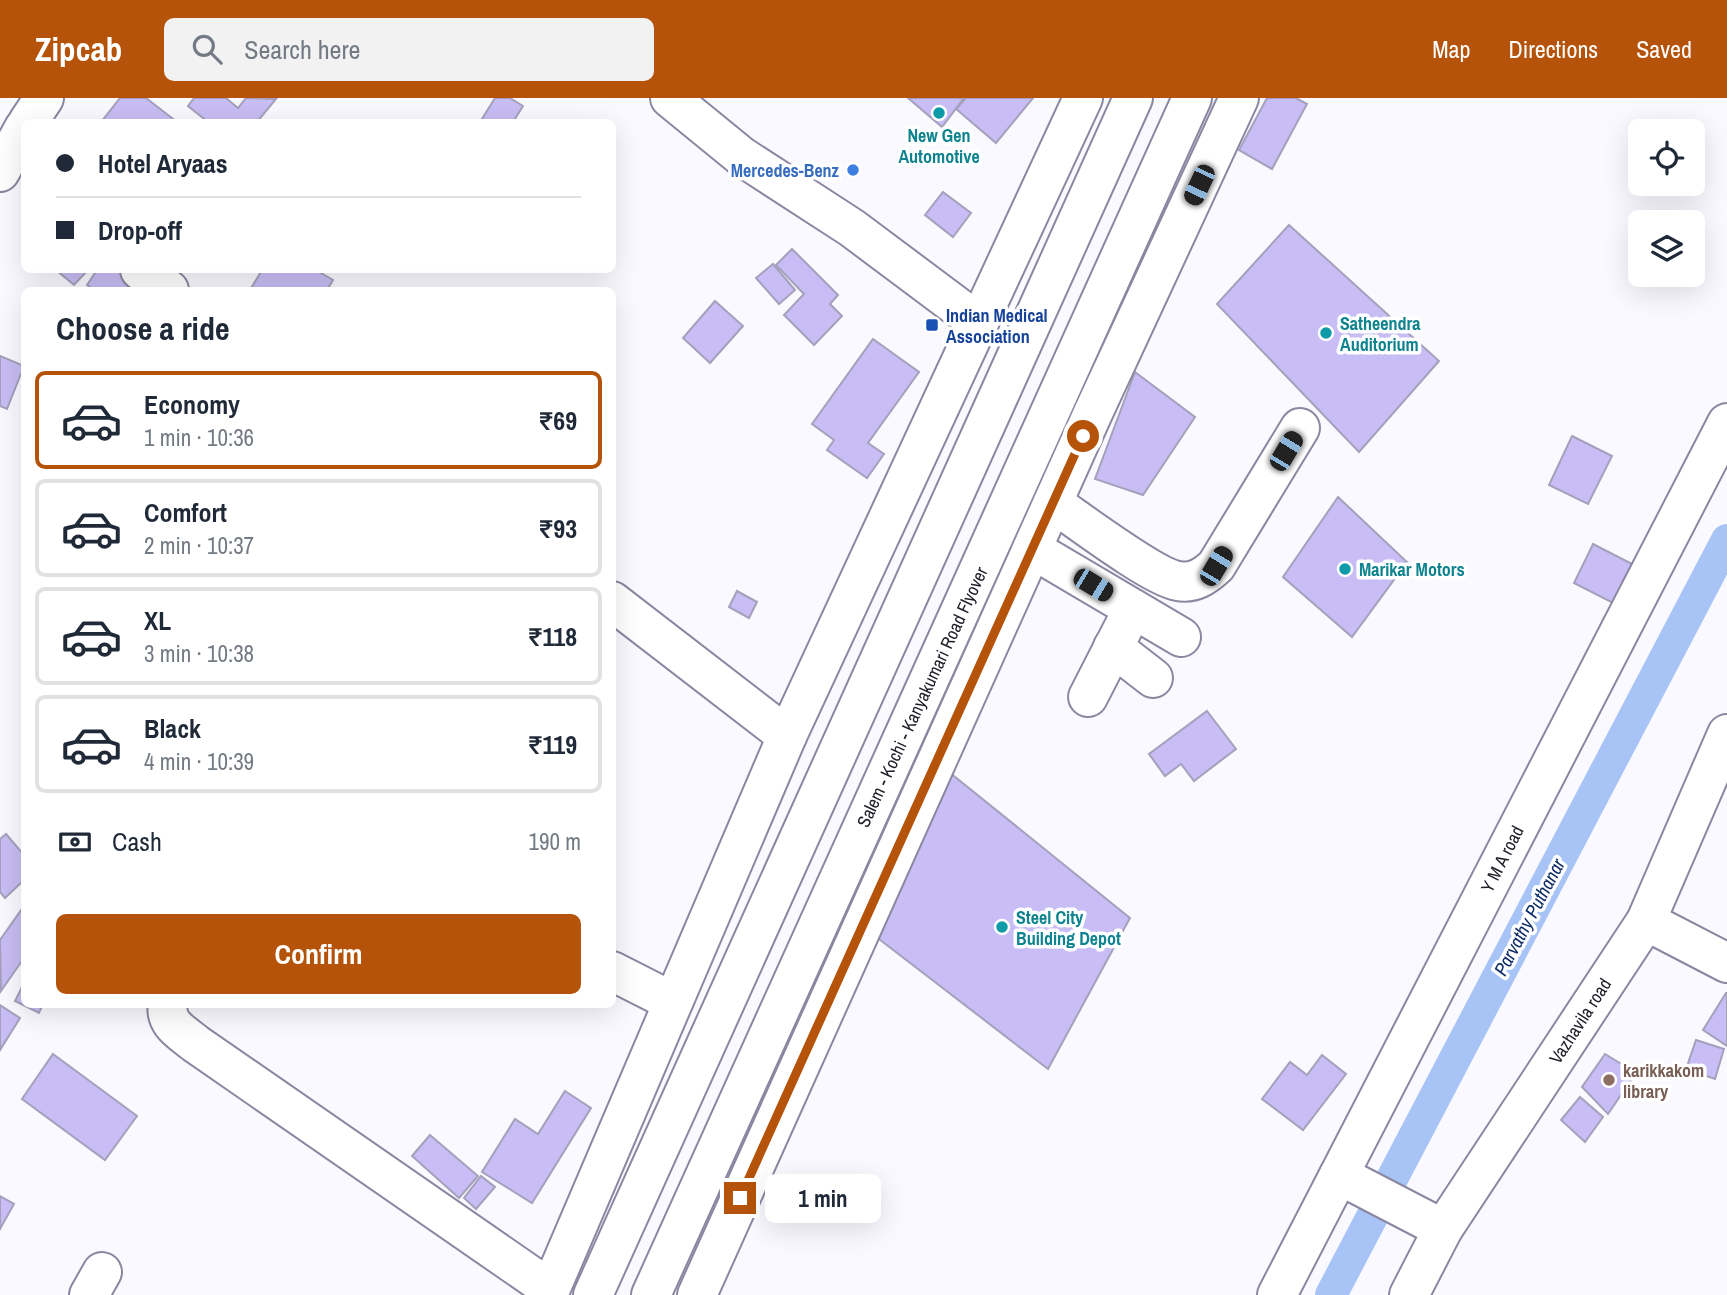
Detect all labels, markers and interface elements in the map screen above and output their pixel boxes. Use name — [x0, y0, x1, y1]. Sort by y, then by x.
search box — [164, 18, 654, 81]
text: Zipcab — [35, 27, 122, 71]
icon: search — [188, 30, 226, 68]
text: Search here — [244, 32, 360, 67]
text: Map — [1432, 33, 1470, 65]
text: Directions — [1508, 33, 1598, 65]
text: Saved — [1636, 33, 1692, 65]
marker: New Gen Automotive — [931, 105, 947, 121]
map controls — [1628, 119, 1705, 287]
button: locate — [1628, 119, 1705, 196]
place label: New Gen Automotive — [898, 123, 980, 169]
text: Hotel Aryaas — [98, 146, 228, 181]
place label: Mercedes-Benz — [731, 158, 840, 183]
marker: Mercedes-Benz — [845, 162, 861, 178]
car — [1181, 162, 1218, 208]
button: layers — [1628, 210, 1705, 287]
text: Drop-off — [98, 213, 182, 248]
place label: Indian Medical Association — [946, 303, 1048, 349]
text: Choose a ride — [56, 307, 230, 350]
place label: Satheendra Auditorium — [1340, 311, 1421, 357]
marker: Indian Medical Association — [924, 317, 940, 333]
marker: Satheendra Auditorium — [1318, 325, 1334, 341]
text: Economy — [144, 387, 240, 422]
icon: car — [60, 389, 123, 452]
text: ₹69 — [538, 403, 577, 438]
route start — [1067, 420, 1099, 452]
text: 1 min · 10:36 — [144, 422, 254, 453]
car — [1267, 428, 1306, 474]
text: Comfort — [144, 495, 227, 530]
icon: car — [60, 497, 123, 560]
text: ₹93 — [538, 511, 577, 546]
text: 2 min · 10:37 — [144, 530, 254, 561]
car — [1197, 543, 1236, 589]
place label: Marikar Motors — [1359, 557, 1465, 582]
marker: Marikar Motors — [1337, 561, 1353, 577]
street label: Salem - Kochi - Kanyakumari Road Flyover — [851, 563, 994, 831]
car — [1070, 565, 1117, 605]
text: XL — [144, 603, 171, 638]
icon: car — [60, 605, 123, 668]
text: ₹118 — [528, 619, 577, 654]
text: 3 min · 10:38 — [144, 638, 254, 669]
text: Black — [144, 711, 201, 746]
icon: car — [60, 713, 123, 776]
text: ₹119 — [528, 727, 577, 762]
text: 4 min · 10:39 — [144, 746, 254, 777]
street label: Y M A road — [1475, 821, 1529, 897]
icon: cash — [56, 823, 94, 861]
text: Cash — [112, 824, 162, 859]
text: 190 m — [529, 826, 581, 857]
water label: Parvathy Puthanar — [1487, 853, 1571, 980]
place label: Steel City Building Depot — [1016, 905, 1121, 951]
button: Confirm — [56, 914, 581, 994]
marker: Steel City Building Depot — [994, 919, 1010, 935]
street label: Vazhavila road — [1543, 973, 1617, 1069]
place label: karikkakom library — [1623, 1058, 1704, 1104]
marker: karikkakom library — [1601, 1072, 1617, 1088]
callout: 1 min — [764, 1174, 880, 1222]
route end — [724, 1182, 756, 1214]
text: 1 min — [798, 1183, 848, 1214]

